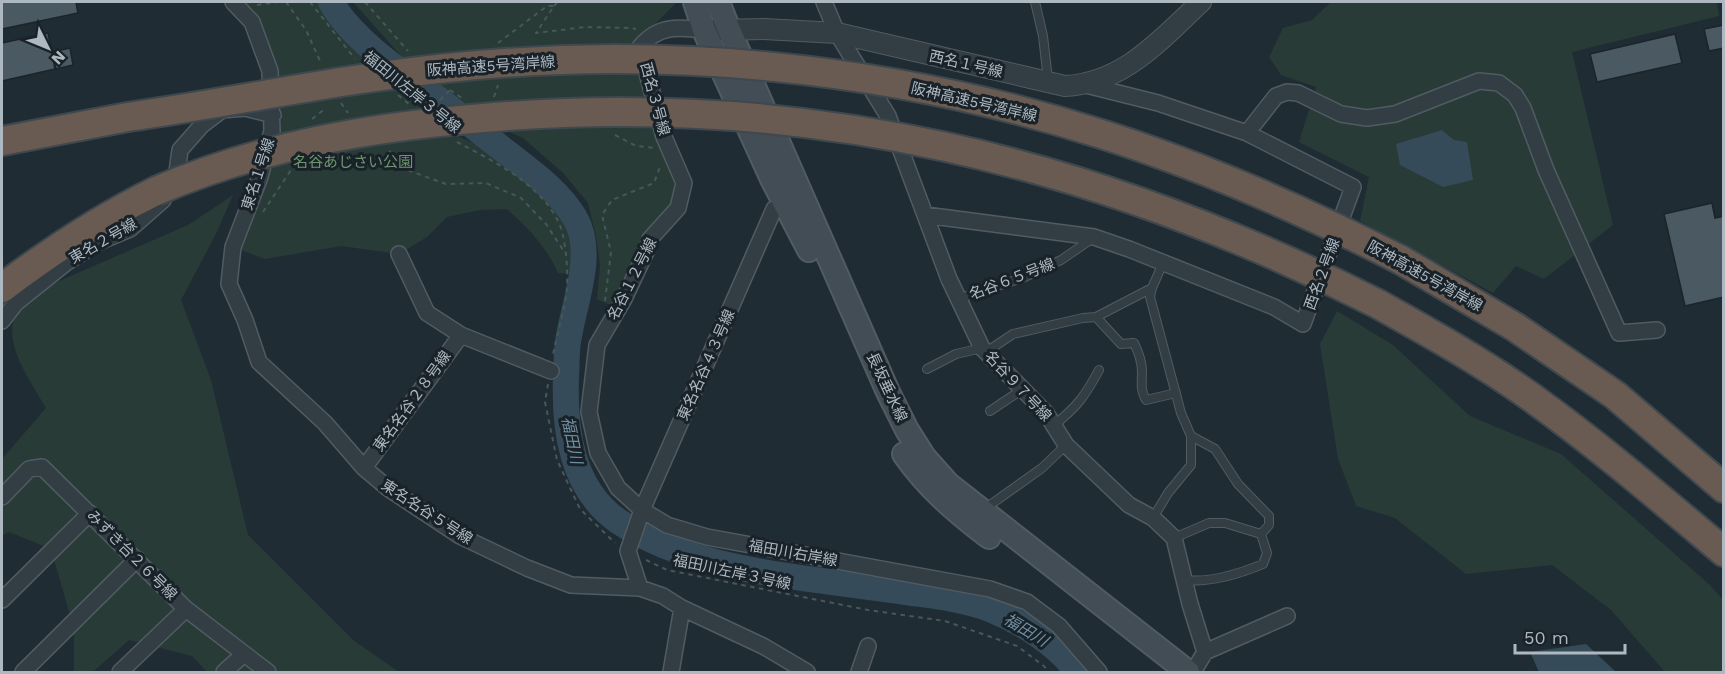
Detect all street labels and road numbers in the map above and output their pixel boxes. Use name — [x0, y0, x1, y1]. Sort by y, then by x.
street label: 福田川左岸３号線 — [360, 47, 464, 137]
street label: 西名１号線 — [927, 47, 1005, 81]
street label: 阪神高速5号湾岸線 — [426, 53, 556, 79]
street label: 西名３号線 — [637, 60, 673, 138]
street label: 阪神高速5号湾岸線 — [909, 79, 1039, 125]
street label: 東名１号線 — [238, 136, 278, 212]
street label: 東名２号線 — [66, 214, 140, 268]
street label: 名谷１２号線 — [604, 235, 660, 323]
street label: 西名２号線 — [1301, 236, 1343, 312]
street label: 阪神高速5号湾岸線 — [1364, 237, 1486, 315]
street label: 名谷６５号線 — [967, 254, 1057, 304]
street label: 東名名谷４３号線 — [673, 307, 739, 423]
street label: 東名名谷２８号線 — [369, 347, 455, 455]
street label: 名谷９７号線 — [981, 347, 1055, 425]
street label: 長坂垂水線 — [863, 349, 911, 425]
street label: 東名名谷５号線 — [378, 476, 476, 548]
street label: みずき台２６号線 — [83, 506, 181, 604]
street label: 福田川右岸線 — [747, 536, 839, 570]
street label: 福田川左岸３号線 — [671, 551, 793, 593]

